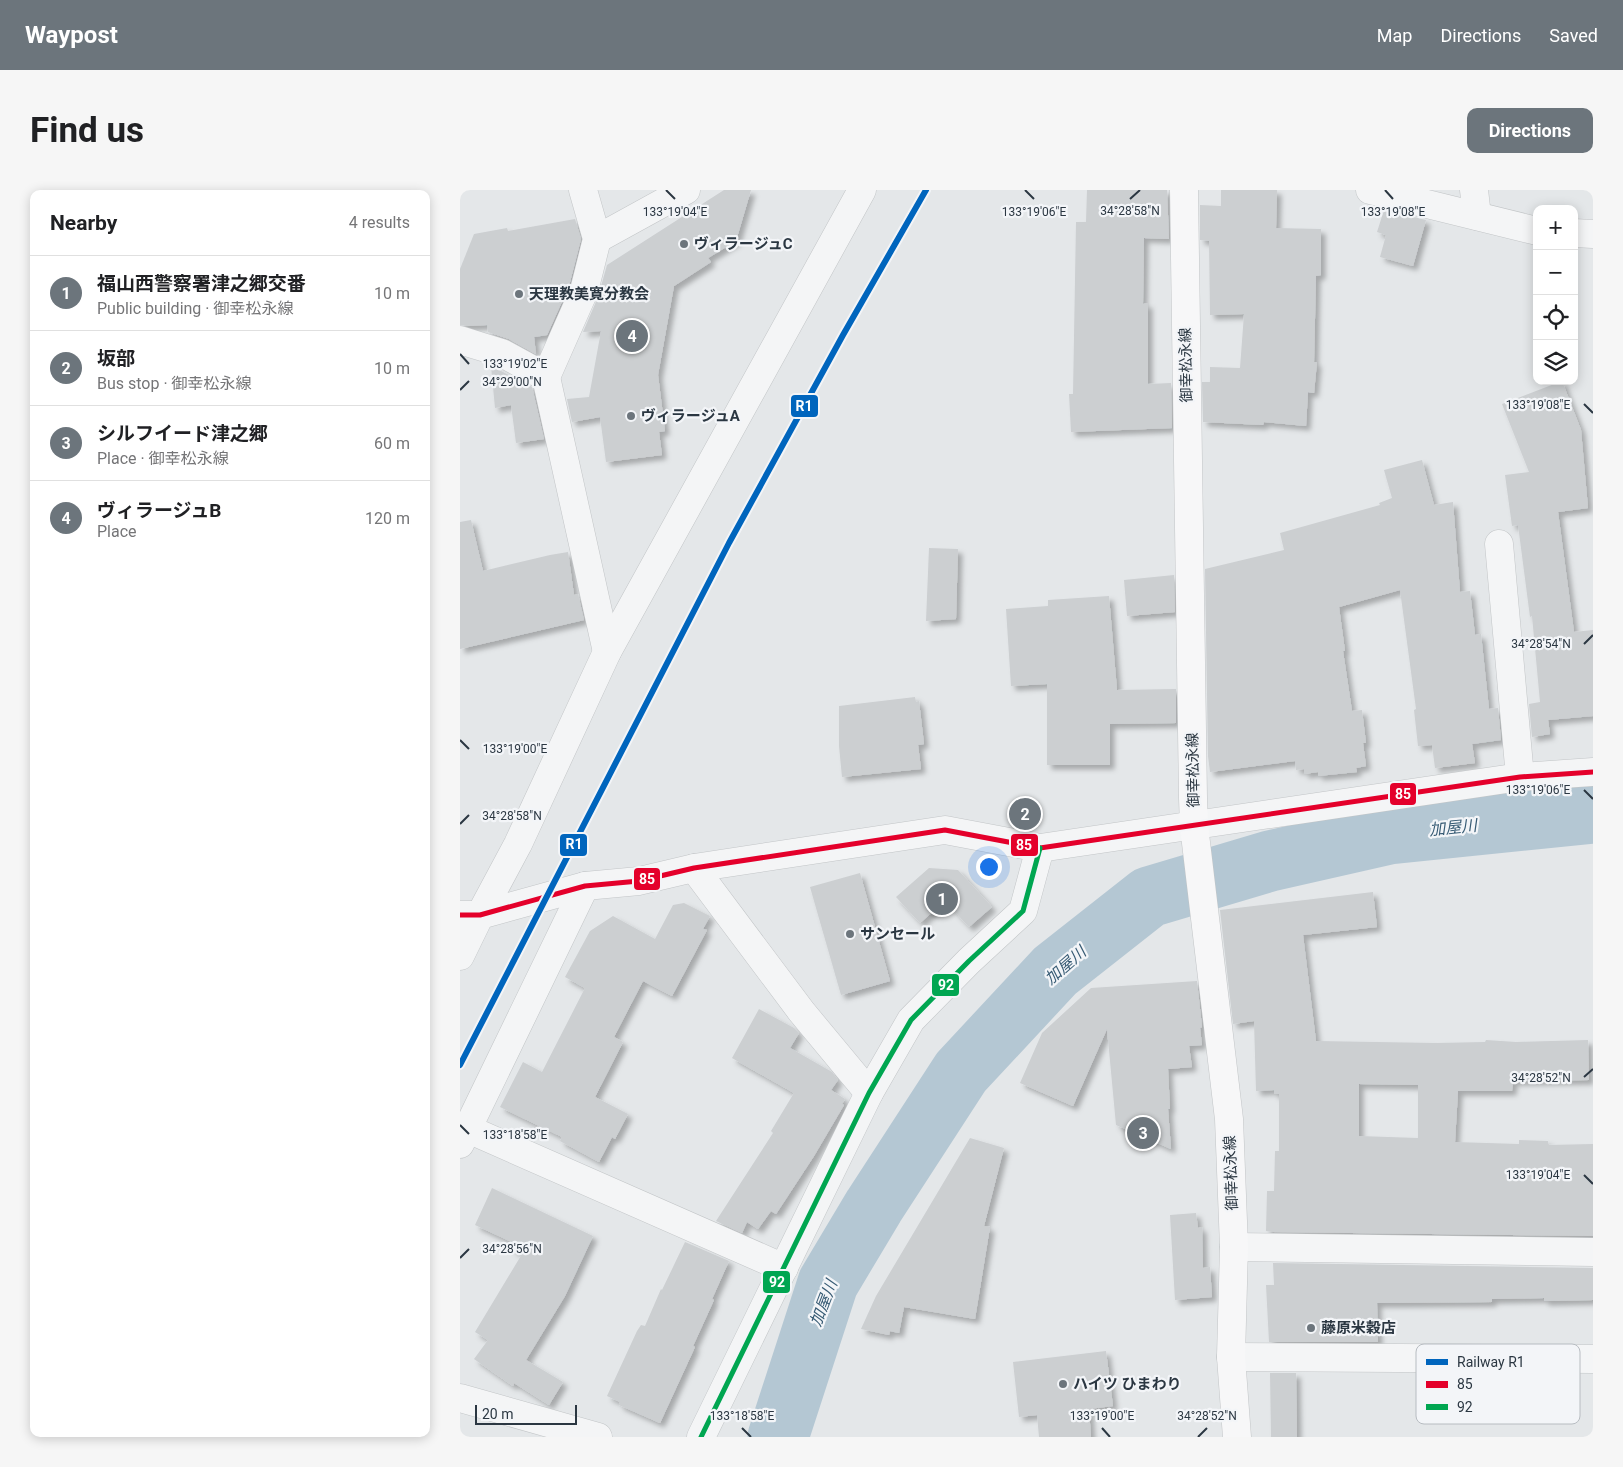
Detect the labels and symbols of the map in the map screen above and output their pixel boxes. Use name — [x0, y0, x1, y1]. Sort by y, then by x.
text: 34°28'58"N — [1100, 204, 1160, 218]
text: 133°19'04"E — [643, 205, 707, 219]
text: 133°19'06"E — [1002, 205, 1066, 219]
text: 133°19'08"E — [1361, 205, 1425, 219]
place label: ヴィラージュC — [694, 235, 793, 253]
marker: ヴィラージュC — [678, 238, 690, 250]
place label: 天理教美寛分教会 — [529, 285, 649, 303]
marker: 天理教美寛分教会 — [513, 288, 525, 300]
pin: 4 — [616, 317, 648, 355]
street label: 御幸松永線 — [1176, 327, 1196, 403]
text: 133°19'02"E — [483, 357, 547, 371]
text: 34°29'00"N — [482, 375, 542, 389]
line badge: R1 — [790, 394, 819, 418]
text: R1 — [795, 398, 813, 414]
text: 133°19'08"E — [1506, 398, 1570, 412]
place label: ヴィラージュA — [641, 407, 741, 425]
marker: ヴィラージュA — [625, 410, 637, 422]
text: 34°28'54"N — [1511, 637, 1571, 651]
street label: 御幸松永線 — [1183, 732, 1203, 808]
text: 133°19'00"E — [483, 742, 547, 756]
line badge: 85 — [1389, 782, 1417, 806]
text: 133°19'06"E — [1506, 783, 1570, 797]
text: 85 — [1395, 786, 1411, 802]
pin: 2 — [1009, 795, 1041, 833]
text: 34°28'58"N — [482, 809, 542, 823]
water label: 加屋川 — [1428, 815, 1480, 839]
line badge: R1 — [559, 833, 588, 857]
line badge: 85 — [1010, 833, 1039, 857]
text: R1 — [565, 836, 583, 852]
text: 85 — [1016, 837, 1032, 853]
your location — [976, 854, 1002, 880]
line badge: 85 — [633, 867, 661, 891]
text: 85 — [639, 871, 655, 887]
pin: 1 — [926, 880, 958, 918]
place label: サンセール — [860, 925, 935, 943]
marker: サンセール — [844, 928, 856, 940]
water label: 加屋川 — [1041, 941, 1091, 988]
line badge: 92 — [931, 973, 960, 997]
text: 92 — [938, 977, 954, 993]
text: 34°28'52"N — [1511, 1071, 1571, 1085]
pin: 3 — [1127, 1114, 1159, 1152]
text: 133°18'58"E — [483, 1128, 547, 1142]
street label: 御幸松永線 — [1221, 1135, 1241, 1211]
text: 133°19'04"E — [1506, 1168, 1570, 1182]
text: 34°28'56"N — [482, 1242, 542, 1256]
line badge: 92 — [762, 1270, 791, 1294]
text: 92 — [769, 1274, 785, 1290]
water label: 加屋川 — [806, 1276, 842, 1329]
place label: 藤原米穀店 — [1321, 1319, 1396, 1337]
marker: 藤原米穀店 — [1305, 1322, 1317, 1334]
legend — [1416, 1344, 1580, 1424]
text: Railway R1 — [1457, 1354, 1525, 1370]
place label: ハイツ ひまわり — [1073, 1375, 1181, 1393]
text: 85 — [1457, 1376, 1473, 1392]
marker: ハイツ ひまわり — [1057, 1378, 1069, 1390]
text: 92 — [1457, 1399, 1473, 1415]
scale bar — [475, 1402, 578, 1425]
text: 133°18'58"E — [710, 1409, 774, 1423]
text: 133°19'00"E — [1070, 1409, 1134, 1423]
text: 34°28'52"N — [1177, 1409, 1237, 1423]

